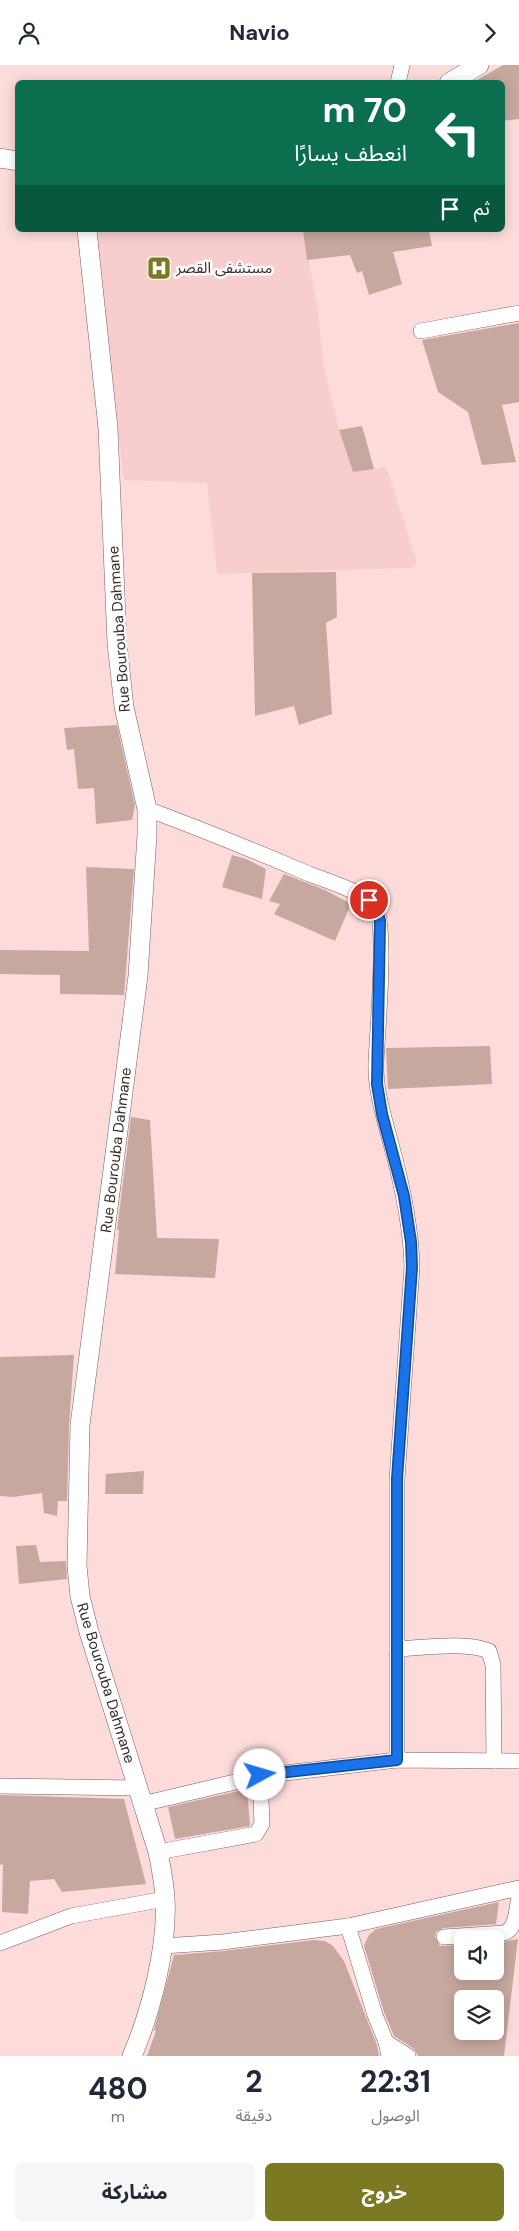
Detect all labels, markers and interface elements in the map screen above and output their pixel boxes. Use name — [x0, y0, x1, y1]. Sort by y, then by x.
text: Navio — [229, 18, 290, 47]
icon: person — [15, 19, 43, 47]
icon: forward — [476, 19, 504, 47]
text: 70 m — [323, 87, 407, 133]
icon: left — [425, 100, 490, 165]
text: انعطف يسارًا — [294, 139, 407, 168]
icon: arrive — [436, 195, 464, 223]
text: ثم — [474, 196, 490, 221]
hospital icon: مستشفى القصر — [146, 255, 172, 281]
place label: مستشفى القصر — [175, 258, 273, 278]
street label: Rue Bourouba Dahmane — [103, 545, 135, 713]
pin — [348, 879, 390, 921]
icon: arrive — [355, 886, 383, 914]
street label: Rue Bourouba Dahmane — [96, 1066, 136, 1234]
street label: Rue Bourouba Dahmane — [72, 1600, 140, 1766]
position arrow — [233, 1748, 285, 1800]
map controls — [454, 1930, 504, 2040]
button: sound — [454, 1930, 504, 1980]
button: layers — [454, 1990, 504, 2040]
text: 2 — [245, 2062, 262, 2101]
text: 22:31 — [360, 2062, 431, 2101]
text: 480 — [88, 2069, 148, 2108]
text: دقيقة — [236, 2105, 272, 2126]
text: الوصول — [371, 2105, 420, 2126]
text: m — [111, 2106, 125, 2127]
button: مشاركة — [15, 2163, 255, 2221]
button: خروج — [265, 2163, 504, 2221]

